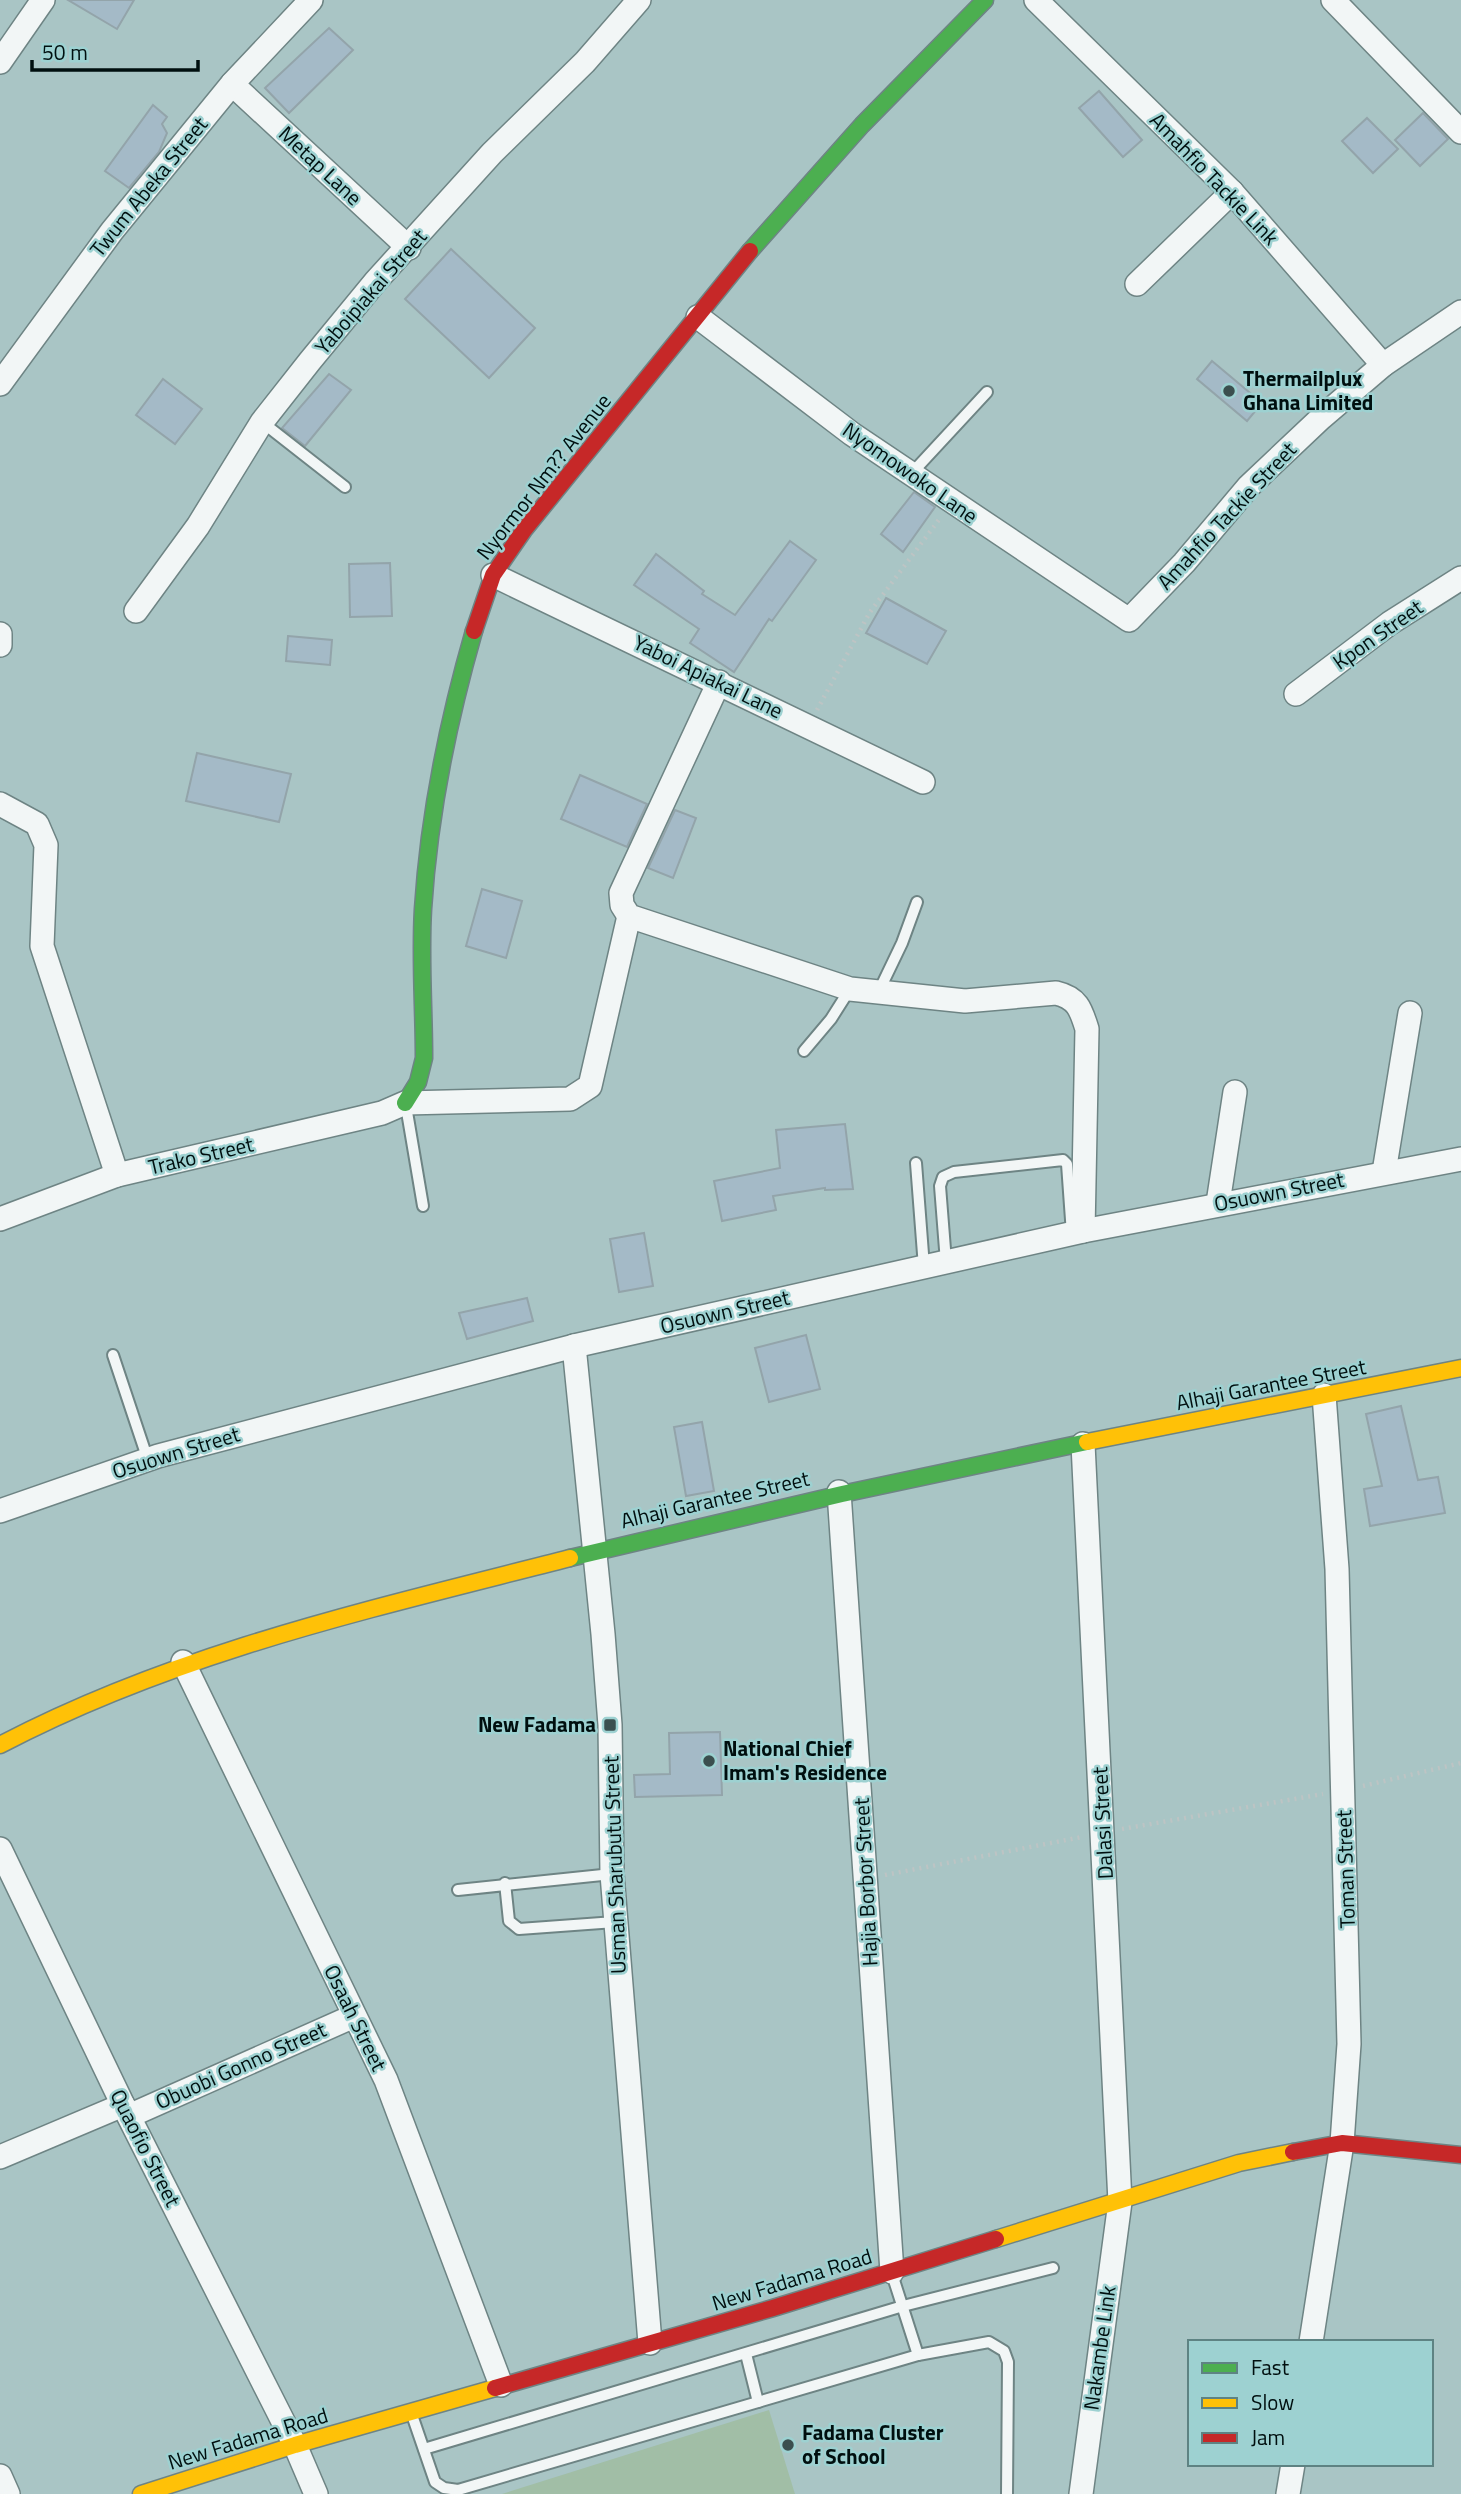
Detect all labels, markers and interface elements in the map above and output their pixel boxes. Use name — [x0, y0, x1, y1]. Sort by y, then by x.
scale bar — [32, 28, 198, 72]
text: 50 m — [42, 36, 88, 68]
street label: Amahfio Tackie Link — [1143, 105, 1287, 252]
street label: Twum Abeka Street — [82, 109, 215, 263]
street label: Metap Lane — [272, 118, 370, 212]
street label: Yaboipiakai Street — [307, 221, 434, 361]
place label: Thermailplux Ghana Limited — [1243, 362, 1373, 418]
marker: Thermailplux Ghana Limited — [1221, 383, 1237, 399]
street label: Nyormor Nm?? Avenue — [468, 386, 618, 566]
street label: Nyomowoko Lane — [836, 414, 985, 531]
street label: Amahfio Tackie Street — [1149, 434, 1304, 596]
street label: Kpon Street — [1326, 591, 1430, 677]
street label: Yaboi Apiakai Lane — [628, 626, 789, 726]
street label: Trako Street — [145, 1127, 257, 1183]
street label: Osuown Street — [1211, 1163, 1347, 1219]
street label: Osuown Street — [657, 1280, 793, 1341]
street label: Alhaji Garantee Street — [1173, 1350, 1369, 1418]
street label: Osuown Street — [108, 1417, 244, 1487]
street label: Alhaji Garantee Street — [617, 1462, 813, 1536]
place label: New Fadama — [478, 1708, 596, 1740]
marker: New Fadama — [602, 1717, 618, 1733]
place label: National Chief Imam's Residence — [723, 1732, 887, 1788]
marker: National Chief Imam's Residence — [701, 1753, 717, 1769]
street label: Usman Sharubutu Street — [594, 1755, 634, 1975]
street label: Dalasi Street — [1083, 1765, 1121, 1880]
street label: Hajia Borbor Street — [845, 1796, 885, 1967]
street label: Toman Street — [1327, 1809, 1363, 1929]
street label: Osaah Street — [316, 1959, 396, 2077]
street label: Obuobi Gonno Street — [150, 2013, 332, 2117]
street label: Quaofio Street — [103, 2083, 189, 2212]
street label: New Fadama Road — [708, 2239, 876, 2319]
street label: Nakambe Link — [1074, 2284, 1124, 2412]
legend — [1188, 2340, 1433, 2466]
text: Fast — [1251, 2351, 1290, 2383]
text: Slow — [1251, 2386, 1294, 2418]
street label: New Fadama Road — [164, 2398, 332, 2478]
place label: Fadama Cluster of School — [802, 2416, 944, 2472]
text: Jam — [1251, 2421, 1285, 2453]
marker: Fadama Cluster of School — [780, 2437, 796, 2453]

